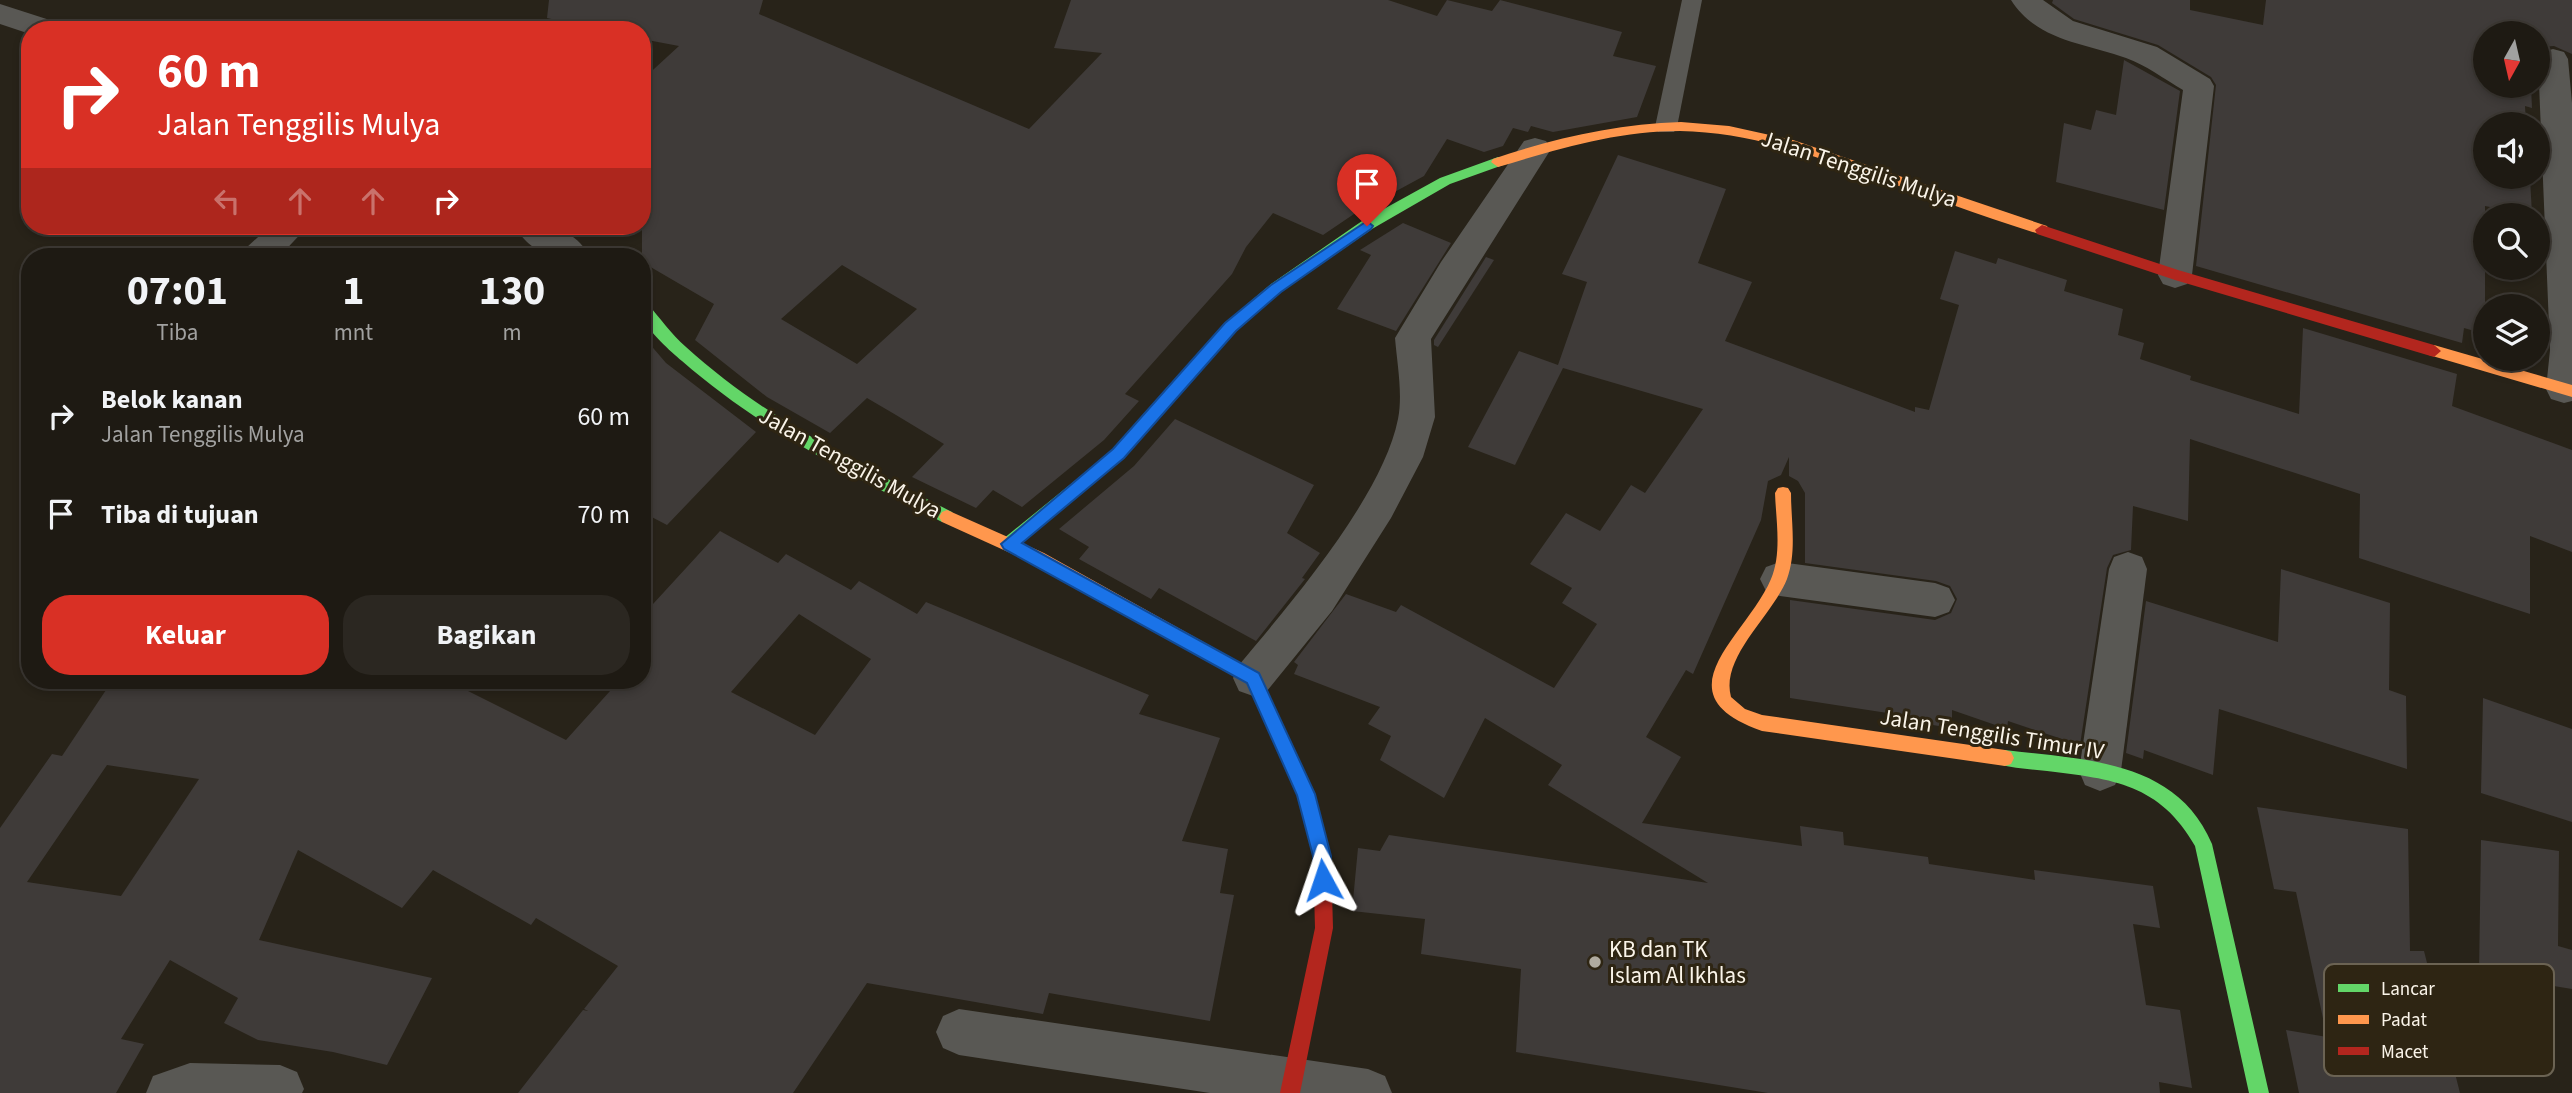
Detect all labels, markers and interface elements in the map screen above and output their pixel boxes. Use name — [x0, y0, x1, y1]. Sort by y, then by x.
north arrow — [2473, 21, 2550, 98]
map controls — [2473, 21, 2550, 371]
text: 60 m — [157, 37, 261, 107]
icon: right — [42, 49, 133, 140]
text: Jalan Tenggilis Mulya — [157, 102, 440, 148]
button: sound — [2473, 112, 2550, 189]
street label: Jalan Tenggilis Mulya — [1757, 122, 1961, 216]
pin — [1337, 154, 1397, 226]
icon: arrive — [1348, 165, 1386, 203]
icon: left — [208, 182, 246, 220]
icon: ahead — [281, 182, 319, 220]
icon: ahead — [354, 182, 392, 220]
icon: right — [427, 182, 465, 220]
button: search — [2473, 203, 2550, 280]
text: 07:01 — [127, 261, 228, 321]
text: 1 — [342, 261, 364, 321]
text: 130 — [479, 261, 545, 321]
button: layers — [2473, 294, 2550, 371]
text: Tiba — [156, 316, 198, 349]
text: mnt — [334, 316, 373, 349]
text: m — [502, 316, 522, 349]
text: Belok kanan — [101, 381, 243, 418]
icon: right — [42, 397, 80, 435]
text: 60 m — [577, 398, 630, 435]
street label: Jalan Tenggilis Mulya — [753, 399, 947, 527]
text: Jalan Tenggilis Mulya — [101, 418, 305, 451]
icon: arrive — [42, 495, 80, 533]
text: Tiba di tujuan — [101, 496, 259, 533]
text: 70 m — [577, 496, 630, 533]
button: Keluar — [42, 595, 329, 675]
button: Bagikan — [343, 595, 630, 675]
street label: Jalan Tenggilis Timur IV — [1877, 700, 2107, 768]
position arrow — [1286, 843, 1360, 917]
place label: KB dan TK Islam Al Ikhlas — [1609, 933, 1746, 992]
marker: KB dan TK Islam Al Ikhlas — [1587, 954, 1603, 970]
legend — [2324, 964, 2554, 1076]
text: Lancar — [2381, 976, 2435, 1003]
text: Padat — [2381, 1007, 2427, 1034]
text: Macet — [2381, 1039, 2429, 1066]

